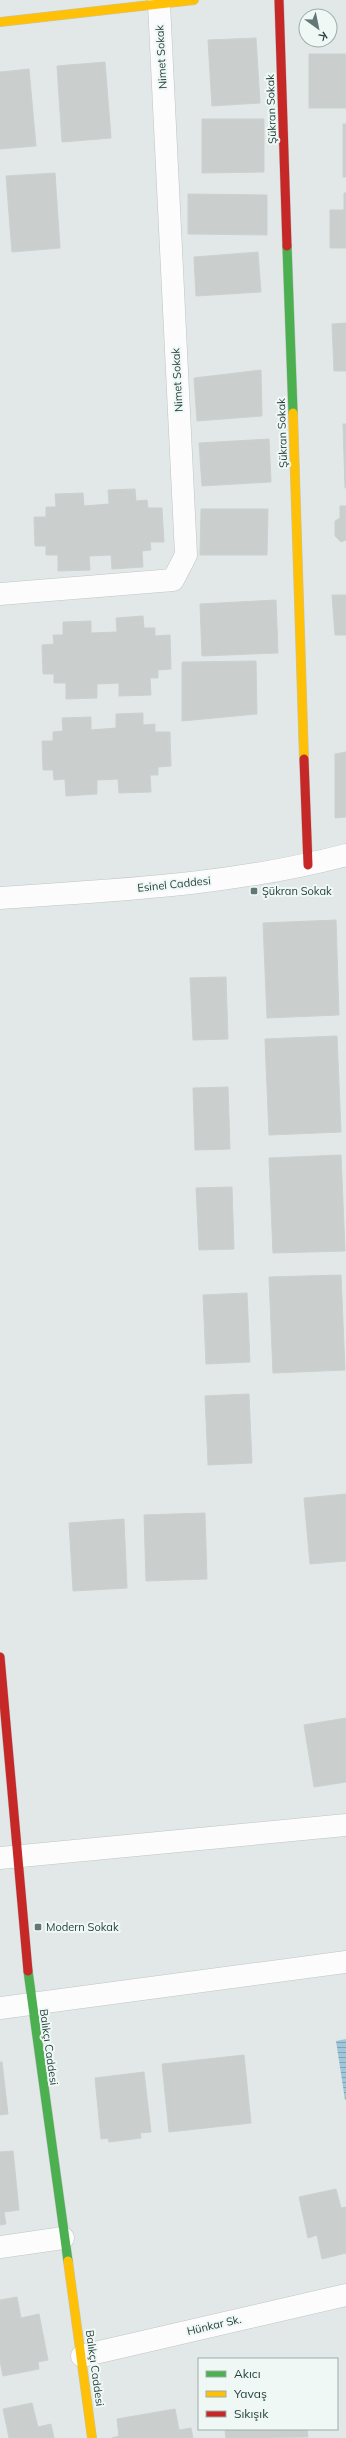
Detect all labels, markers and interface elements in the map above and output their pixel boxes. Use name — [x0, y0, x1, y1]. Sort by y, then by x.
north arrow — [298, 8, 338, 48]
street label: Nimet Sokak — [152, 24, 170, 89]
text: K — [316, 29, 330, 45]
street label: Şükran Sokak — [263, 74, 279, 144]
street label: Nimet Sokak — [168, 347, 186, 412]
street label: Şükran Sokak — [274, 398, 290, 468]
street label: Esinel Caddesi — [137, 873, 211, 895]
place label: Şükran Sokak — [262, 884, 332, 898]
marker: Şükran Sokak — [249, 886, 259, 896]
place label: Modern Sokak — [46, 1920, 119, 1934]
marker: Modern Sokak — [33, 1922, 43, 1932]
street label: Balıkçı Caddesi — [37, 2008, 61, 2086]
street label: Hünkar Sk. — [185, 2312, 243, 2338]
street label: Balıkçı Caddesi — [83, 2329, 107, 2407]
legend — [198, 2358, 338, 2430]
text: Akıcı — [234, 2366, 261, 2381]
text: Yavaş — [233, 2386, 267, 2401]
text: Sıkışık — [234, 2406, 269, 2421]

